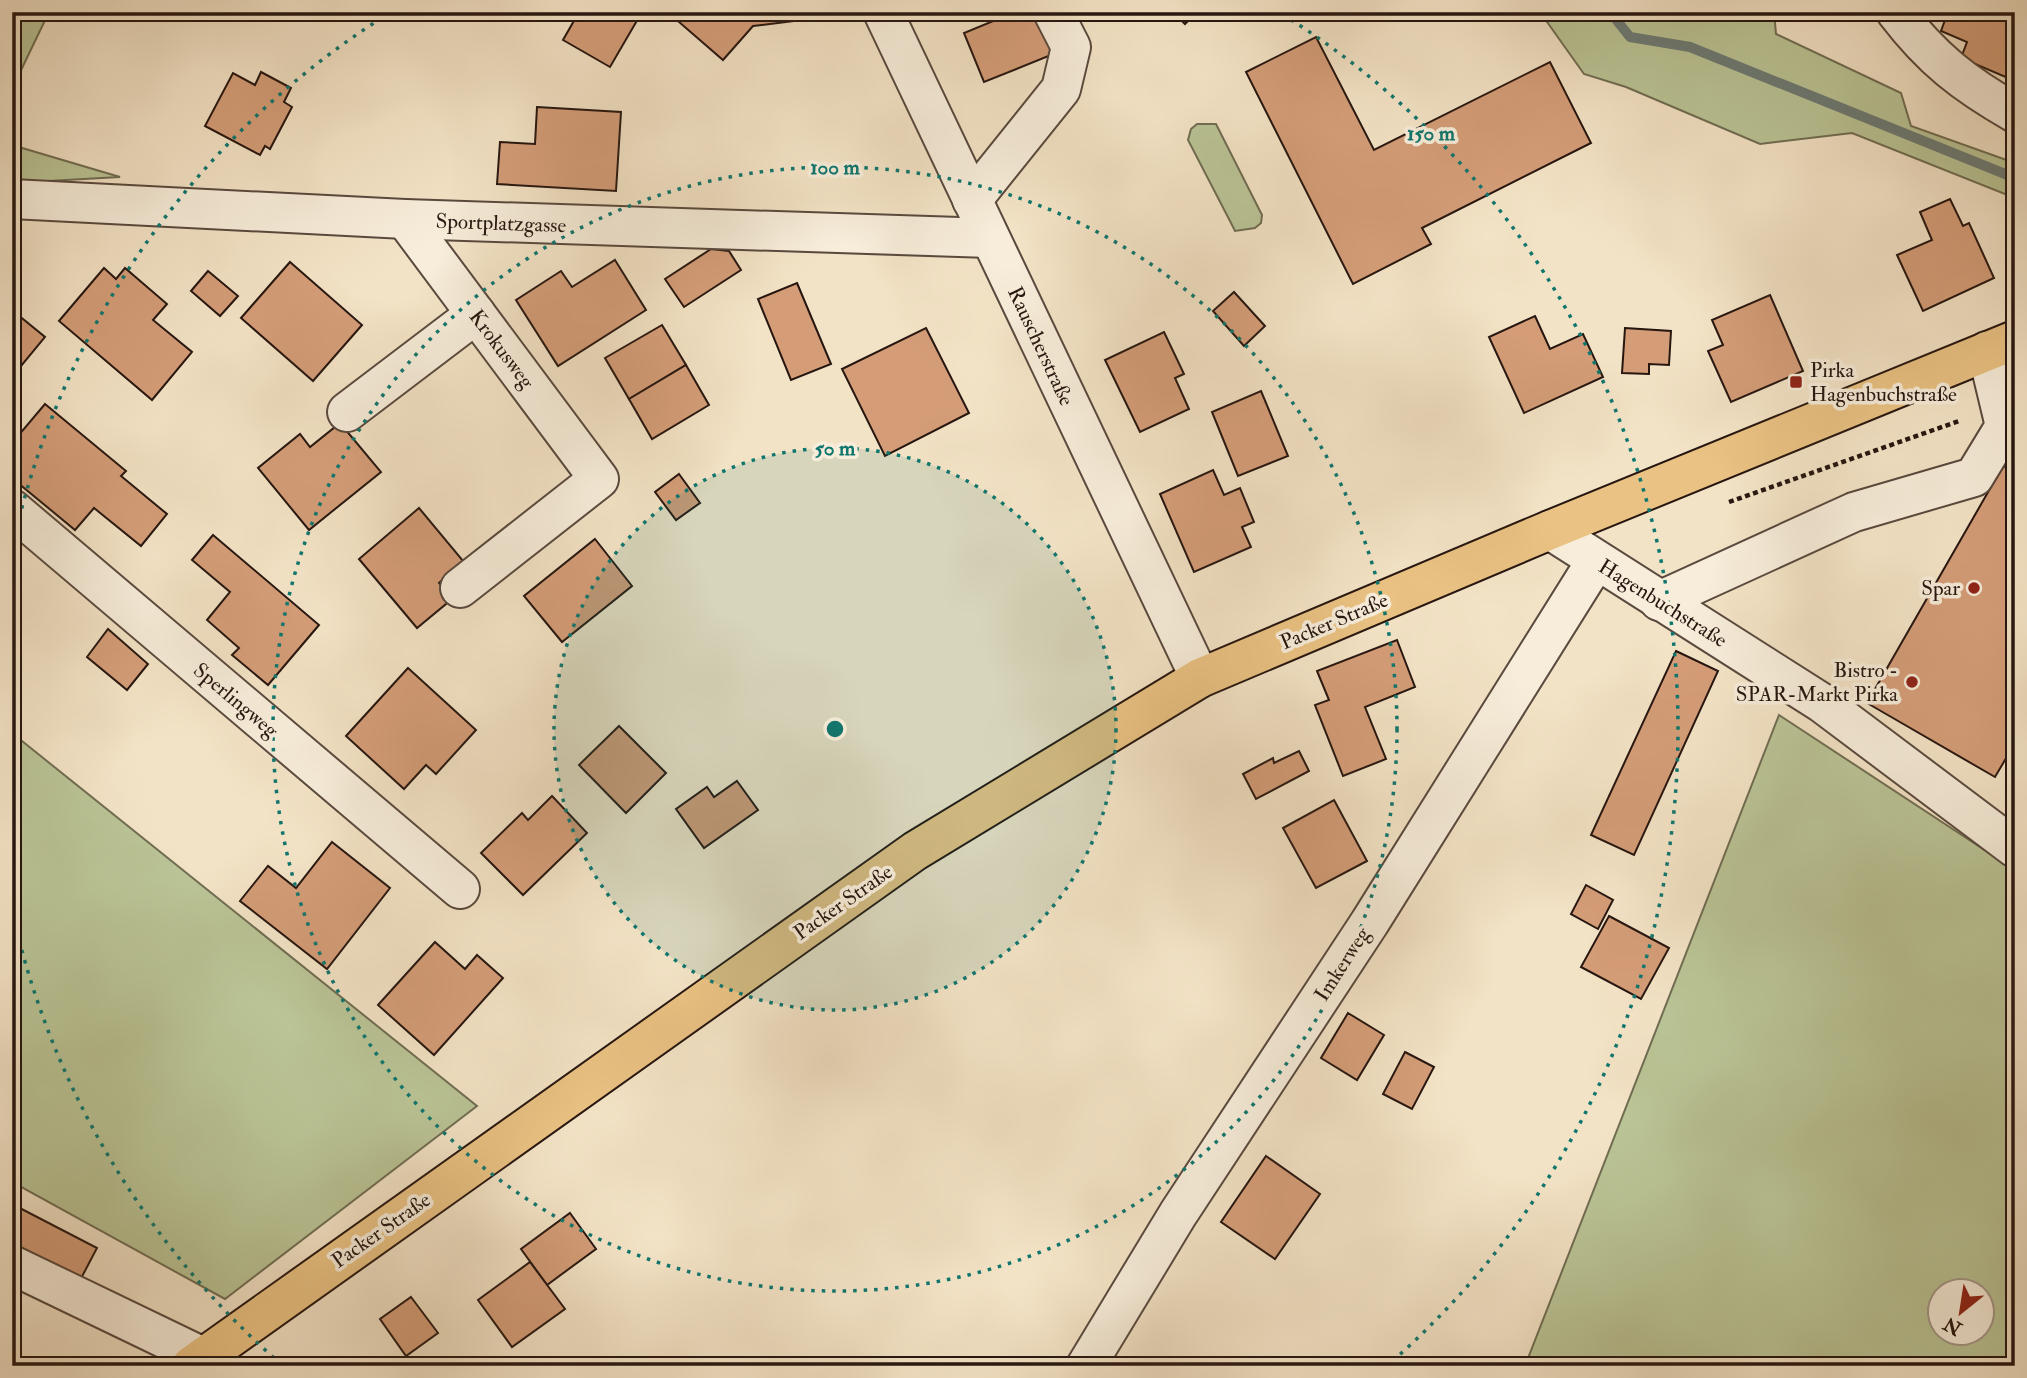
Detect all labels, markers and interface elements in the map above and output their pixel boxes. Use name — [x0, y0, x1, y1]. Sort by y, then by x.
text: 150 m — [1407, 120, 1456, 147]
text: 100 m — [810, 154, 861, 181]
street label: Sportplatzgasse — [435, 208, 567, 239]
street label: Rauscherstraße — [1001, 282, 1080, 410]
street label: Krokusweg — [463, 304, 541, 395]
place label: Pirka Hagenbuchstraße — [1810, 357, 1957, 408]
marker: Pirka Hagenbuchstraße — [1788, 374, 1804, 390]
text: 50 m — [815, 435, 856, 462]
street label: Hagenbuchstraße — [1593, 553, 1732, 654]
place label: Spar — [1921, 575, 1960, 602]
marker: Spar — [1966, 580, 1982, 596]
street label: Packer Straße — [1276, 587, 1392, 656]
street label: Sperlingweg — [188, 657, 284, 744]
place label: Bistro - SPAR-Markt Pirka — [1736, 657, 1898, 708]
marker: Bistro - SPAR-Markt Pirka — [1904, 674, 1920, 690]
centre of rings — [823, 717, 847, 741]
street label: Packer Straße — [789, 858, 898, 946]
street label: Imkerweg — [1308, 922, 1377, 1006]
street label: Packer Straße — [327, 1186, 436, 1274]
north arrow — [1926, 1276, 1996, 1346]
text: N — [1939, 1311, 1967, 1341]

